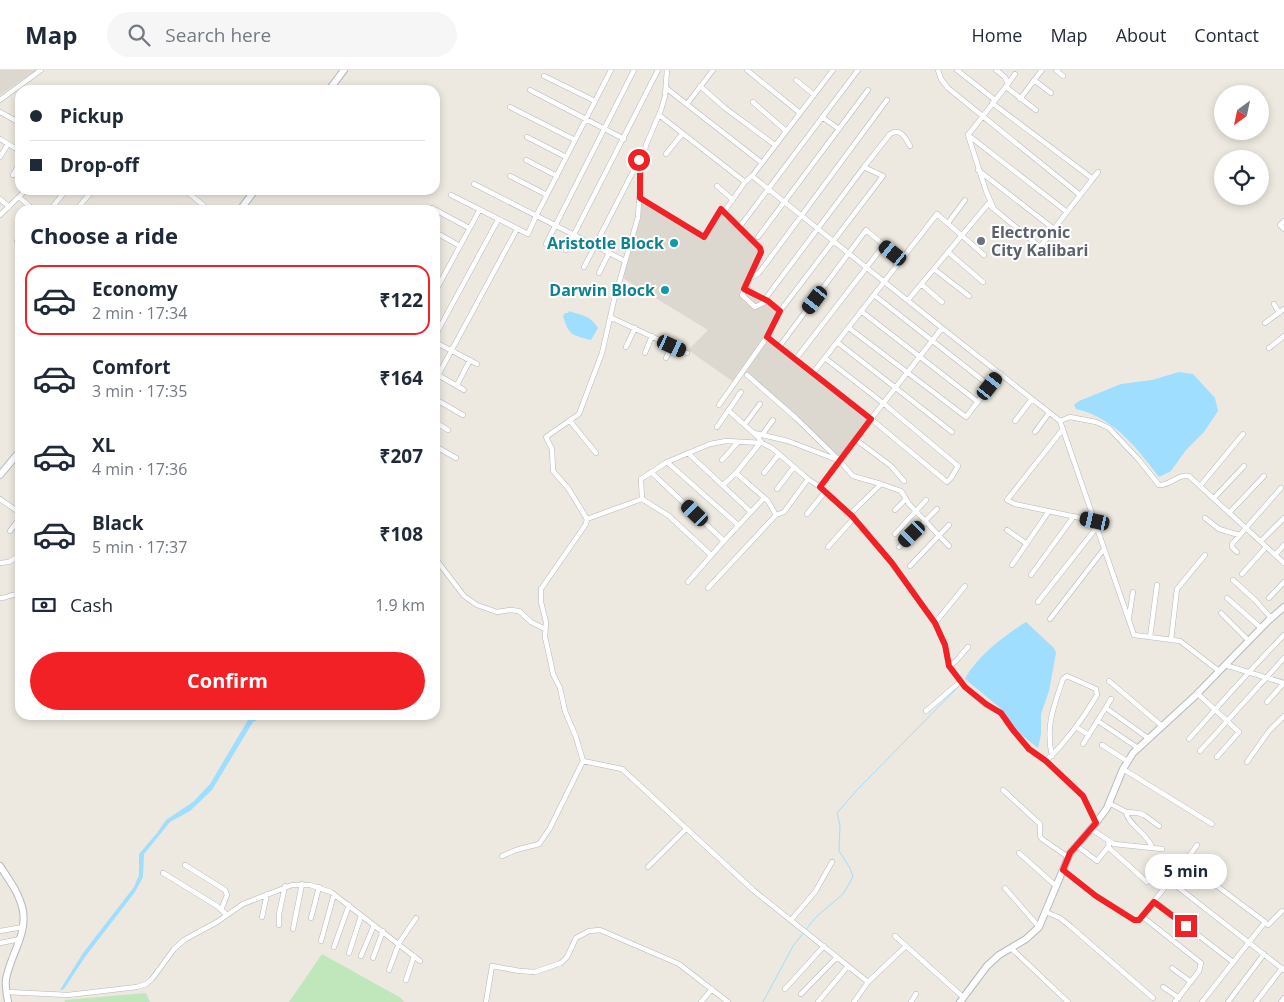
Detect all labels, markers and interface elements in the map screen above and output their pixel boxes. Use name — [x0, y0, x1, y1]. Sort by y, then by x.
search box — [107, 12, 457, 57]
text: Map — [25, 18, 77, 51]
icon: search — [125, 21, 153, 49]
text: Search here — [165, 22, 271, 48]
text: Home — [972, 23, 1022, 47]
text: Map — [1050, 23, 1088, 47]
text: About — [1116, 23, 1166, 47]
text: Contact — [1194, 23, 1259, 47]
north arrow — [1214, 85, 1269, 140]
map controls — [1214, 85, 1269, 205]
text: Pickup — [60, 103, 124, 129]
route start — [628, 149, 650, 171]
button: locate — [1214, 150, 1269, 205]
text: Drop-off — [60, 152, 139, 178]
text: Choose a ride — [30, 220, 178, 250]
place label: Electronic City Kalibari — [991, 221, 1088, 261]
place label: Aristotle Block — [547, 232, 664, 254]
marker: Electronic City Kalibari — [975, 235, 987, 247]
marker: Aristotle Block — [668, 237, 680, 249]
car — [876, 238, 909, 268]
text: Economy — [92, 276, 178, 302]
icon: car — [32, 278, 77, 323]
place label: Darwin Block — [549, 279, 655, 301]
marker: Darwin Block — [659, 284, 671, 296]
car — [799, 284, 830, 316]
text: ₹122 — [380, 287, 423, 313]
text: 2 min · 17:34 — [92, 302, 187, 324]
car — [655, 333, 688, 359]
text: Comfort — [92, 354, 171, 380]
icon: car — [32, 356, 77, 401]
text: ₹164 — [380, 365, 423, 391]
car — [974, 370, 1005, 402]
text: 3 min · 17:35 — [92, 380, 187, 402]
text: XL — [92, 432, 115, 458]
icon: car — [32, 434, 77, 479]
text: ₹207 — [380, 443, 423, 469]
text: 4 min · 17:36 — [92, 458, 187, 480]
car — [678, 497, 711, 529]
text: Black — [92, 510, 144, 536]
car — [1078, 510, 1111, 532]
icon: car — [32, 512, 77, 557]
car — [895, 518, 928, 550]
text: ₹108 — [380, 521, 423, 547]
text: 5 min · 17:37 — [92, 536, 187, 558]
icon: cash — [30, 591, 58, 619]
text: Cash — [70, 592, 113, 618]
text: 1.9 km — [375, 594, 425, 616]
button: Confirm — [30, 652, 425, 710]
callout: 5 min — [1145, 854, 1227, 888]
text: 5 min — [1164, 860, 1208, 882]
route end — [1175, 915, 1197, 937]

